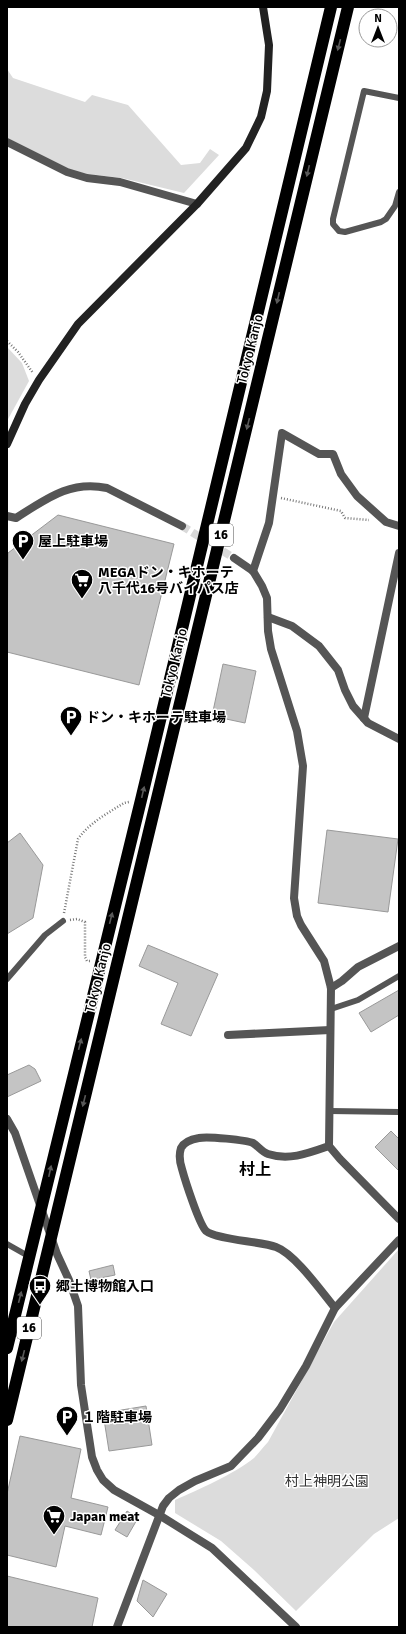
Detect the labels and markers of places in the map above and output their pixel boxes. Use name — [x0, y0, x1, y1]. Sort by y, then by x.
parking icon: 屋上駐車場 — [10, 528, 36, 561]
place label: 屋上駐車場 — [38, 533, 108, 550]
place label: MEGAドン・キホーテ 八千代16号バイパス店 — [98, 564, 239, 597]
supermarket icon: MEGAドン・キホーテ 八千代16号バイパス店 — [69, 567, 95, 600]
parking icon: ドン・キホーテ駐車場 — [58, 704, 84, 737]
place label: ドン・キホーテ駐車場 — [86, 709, 226, 726]
bus stop icon: 郷土博物館入口 — [27, 1273, 53, 1306]
place label: 郷土博物館入口 — [56, 1278, 154, 1295]
parking icon: １階駐車場 — [54, 1404, 80, 1437]
place label: １階駐車場 — [82, 1409, 152, 1426]
supermarket icon: Japan meat — [41, 1503, 67, 1536]
place label: Japan meat — [70, 1508, 140, 1525]

